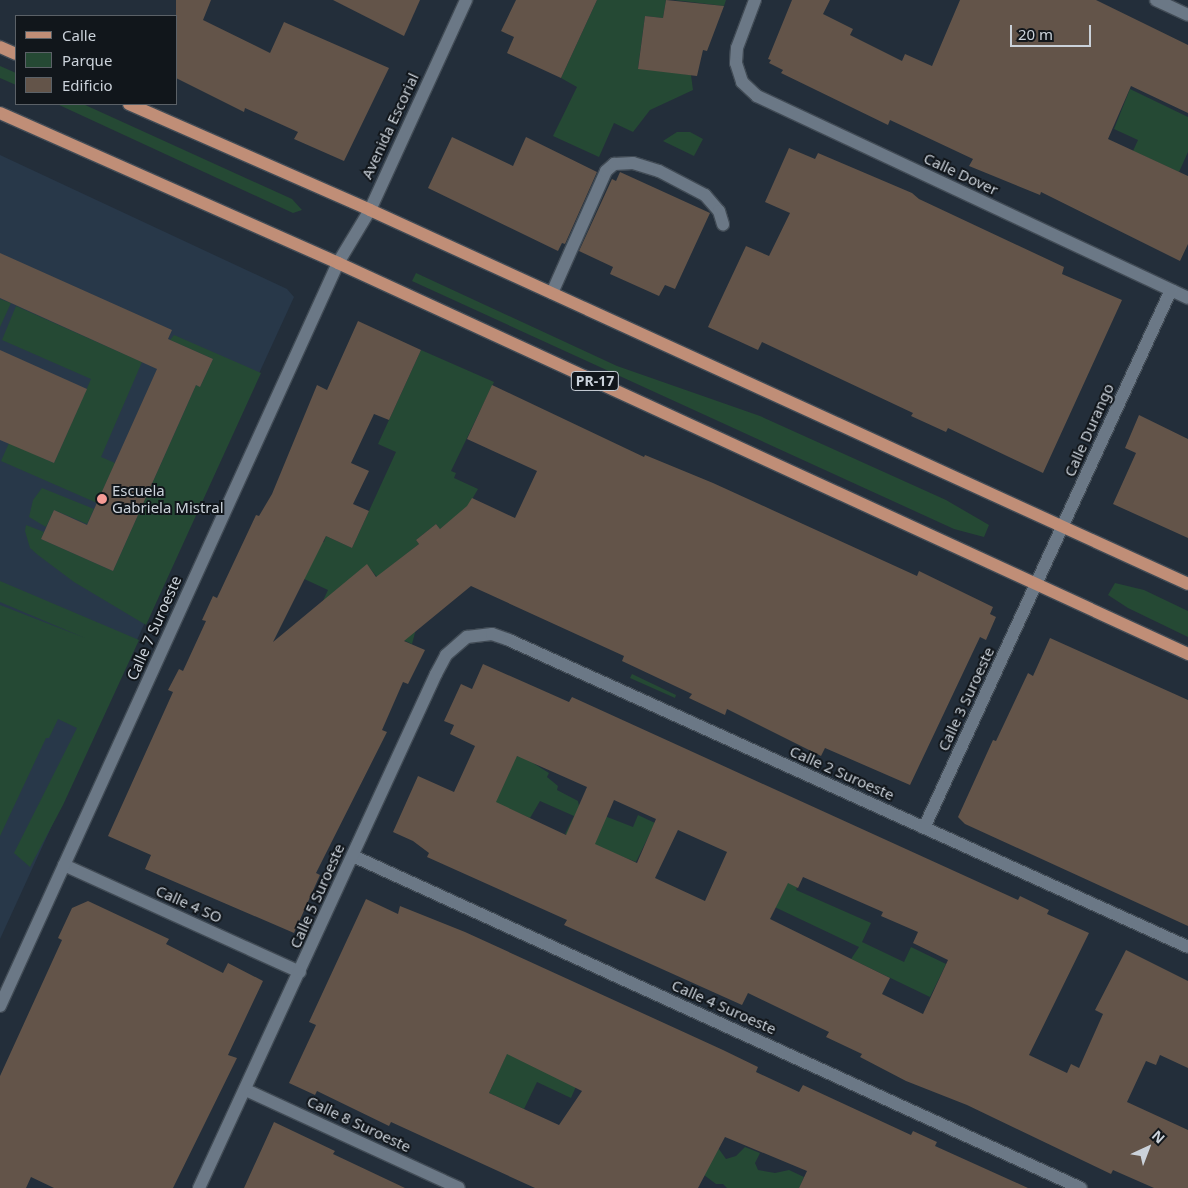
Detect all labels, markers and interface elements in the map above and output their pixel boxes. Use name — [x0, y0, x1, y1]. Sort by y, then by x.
legend — [15, 15, 178, 105]
scale bar — [1013, 15, 1094, 47]
text: 20 m — [1018, 24, 1053, 44]
text: Calle — [62, 25, 96, 45]
text: Parque — [62, 50, 112, 70]
street label: Avenida Escorial — [358, 70, 422, 182]
text: Edificio — [62, 75, 113, 95]
street label: Calle Dover — [921, 149, 1001, 199]
road number: PR-17 — [570, 370, 620, 392]
street label: Calle Durango — [1060, 381, 1118, 479]
place label: Escuela Gabriela Mistral — [112, 481, 224, 516]
marker: Escuela Gabriela Mistral — [96, 493, 108, 505]
street label: Calle 7 Suroeste — [123, 573, 185, 683]
street label: Calle 3 Suroeste — [934, 644, 998, 754]
street label: Calle 2 Suroeste — [787, 742, 897, 804]
street label: Calle 5 Suroeste — [286, 841, 348, 951]
street label: Calle 4 SO — [153, 881, 225, 927]
street label: Calle 4 Suroeste — [669, 976, 779, 1038]
street label: Calle 8 Suroeste — [304, 1092, 414, 1156]
north arrow — [1123, 1123, 1173, 1173]
text: N — [1148, 1126, 1169, 1147]

